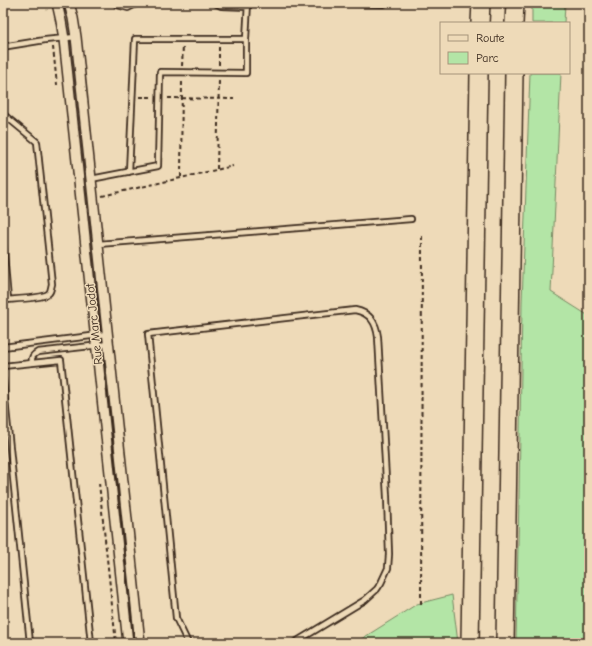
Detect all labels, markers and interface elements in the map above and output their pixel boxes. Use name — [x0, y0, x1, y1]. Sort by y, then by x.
legend — [440, 22, 570, 74]
text: Route — [476, 31, 505, 45]
text: Parc — [476, 51, 499, 65]
street label: Rue Marc Jodot — [83, 282, 105, 365]

